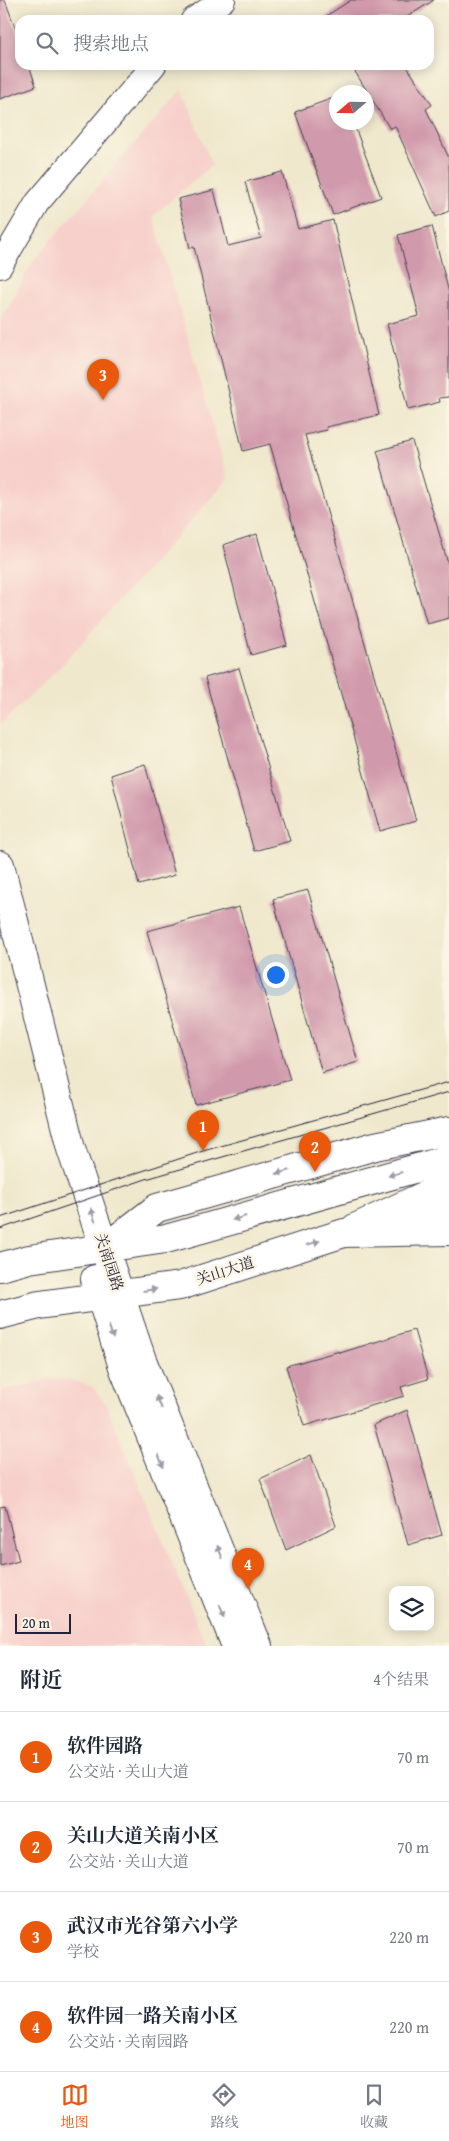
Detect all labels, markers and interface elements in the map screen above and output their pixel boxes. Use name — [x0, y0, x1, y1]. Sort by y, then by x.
search box — [15, 15, 434, 70]
icon: search — [33, 29, 61, 57]
text: 搜索地点 — [73, 29, 149, 57]
north arrow — [329, 85, 374, 130]
pin: 3 — [87, 359, 119, 400]
your location — [263, 962, 289, 988]
pin: 1 — [187, 1110, 219, 1151]
pin: 2 — [299, 1131, 331, 1172]
one-way arrow — [275, 1169, 290, 1177]
one-way arrow — [387, 1170, 402, 1178]
one-way arrow — [89, 1207, 96, 1222]
one-way arrow — [231, 1215, 246, 1223]
street label: 关南园路 — [90, 1230, 129, 1294]
one-way arrow — [305, 1238, 320, 1246]
street label: 关山大道 — [193, 1251, 257, 1290]
one-way arrow — [142, 1286, 158, 1294]
one-way arrow — [108, 1325, 116, 1340]
one-way arrow — [154, 1394, 162, 1409]
one-way arrow — [157, 1454, 165, 1468]
one-way arrow — [215, 1545, 223, 1559]
pin: 4 — [232, 1548, 264, 1589]
map controls — [389, 1586, 434, 1631]
button: layers — [389, 1586, 434, 1631]
one-way arrow — [218, 1604, 226, 1619]
scale bar — [15, 1611, 71, 1634]
text: 20 m — [22, 1613, 50, 1633]
text: 附近 — [20, 1664, 62, 1695]
text: 4个结果 — [373, 1667, 429, 1691]
text: 软件园路 — [67, 1731, 143, 1759]
text: 1 — [32, 1745, 40, 1769]
text: 70 m — [397, 1745, 429, 1769]
text: 公交站 · 关山大道 — [67, 1759, 189, 1783]
text: 关山大道关南小区 — [67, 1821, 219, 1849]
text: 2 — [32, 1835, 40, 1859]
text: 70 m — [397, 1835, 429, 1859]
text: 公交站 · 关山大道 — [67, 1849, 189, 1873]
text: 武汉市光谷第六小学 — [67, 1911, 238, 1939]
text: 3 — [32, 1925, 40, 1949]
text: 220 m — [389, 1925, 429, 1949]
text: 学校 — [67, 1939, 99, 1963]
text: 软件园一路关南小区 — [67, 2001, 238, 2029]
text: 4 — [32, 2015, 40, 2039]
text: 220 m — [389, 2015, 429, 2039]
text: 公交站 · 关南园路 — [67, 2029, 189, 2053]
tab: 地图 — [61, 2081, 89, 2132]
tab: 路线 — [210, 2081, 238, 2132]
tab: 收藏 — [360, 2081, 388, 2132]

